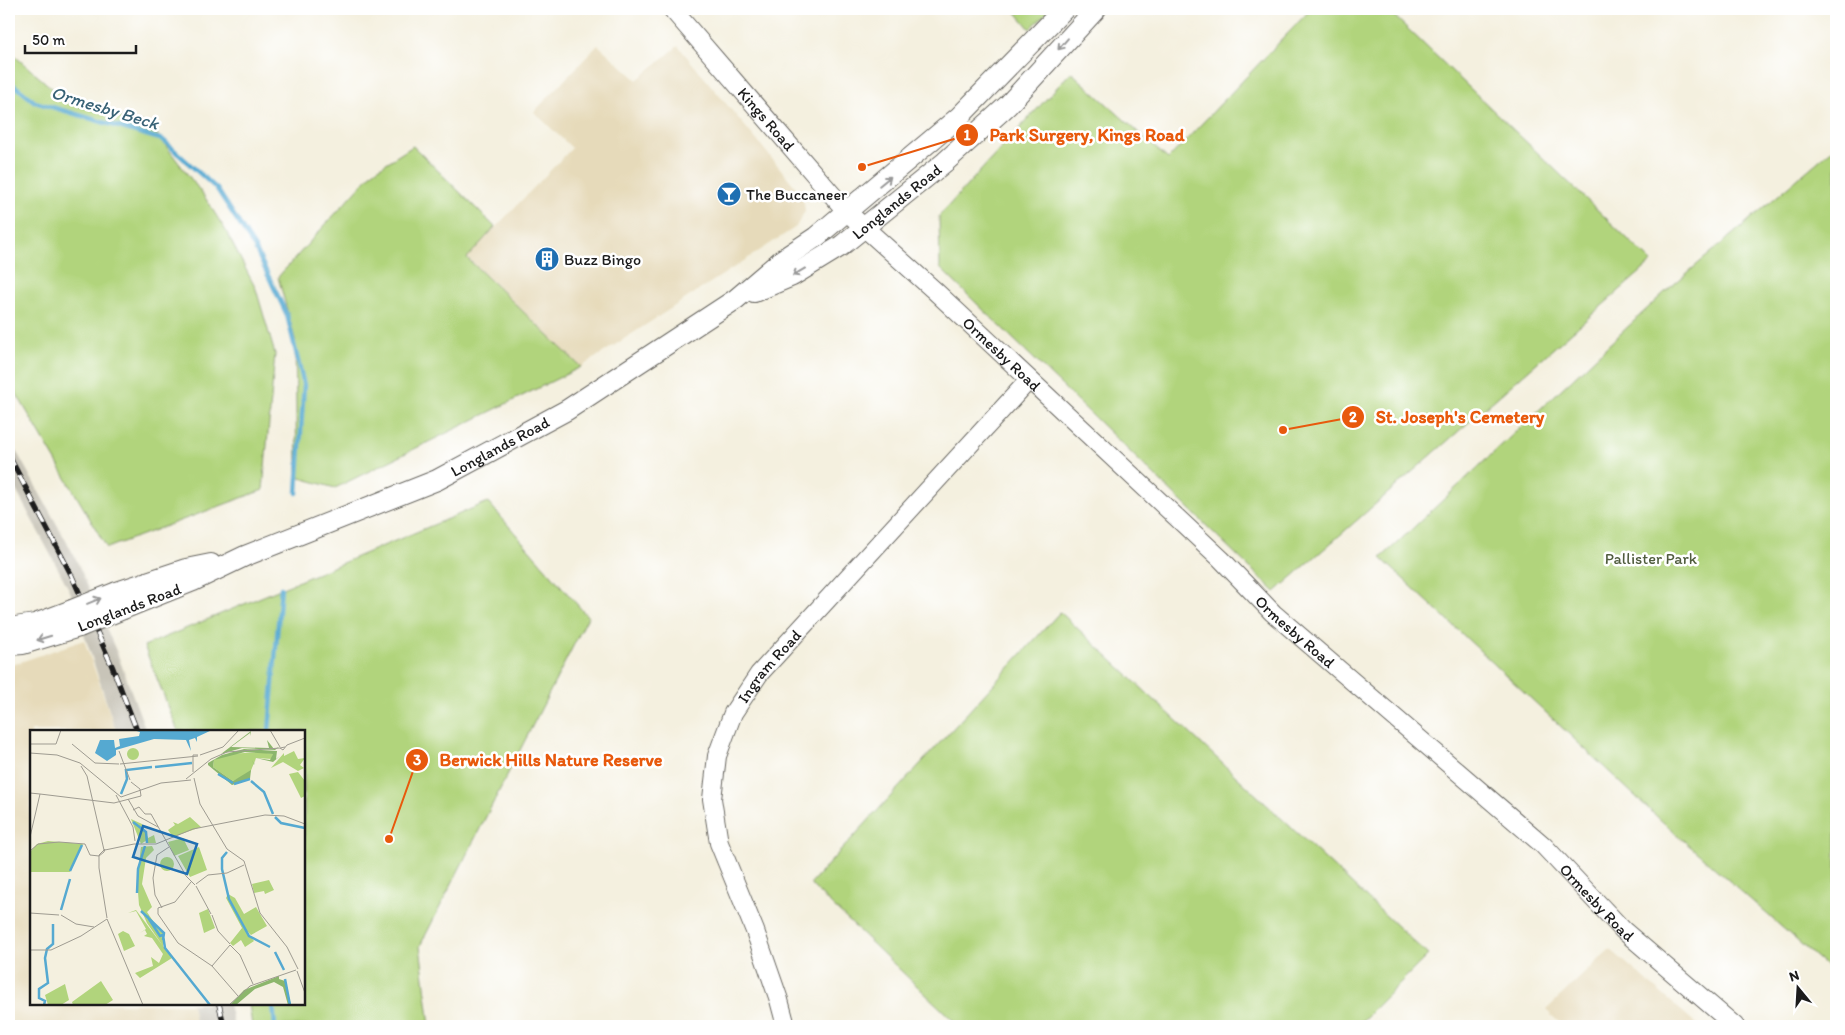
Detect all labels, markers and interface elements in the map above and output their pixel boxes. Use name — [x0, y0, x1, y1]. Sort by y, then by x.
scale bar — [25, 22, 136, 54]
text: 50 m — [32, 31, 65, 49]
one-way arrow — [1057, 38, 1069, 51]
water label: Ormesby Beck — [49, 81, 163, 135]
street label: Kings Road — [734, 84, 799, 155]
callout: Park Surgery, Kings Road — [954, 118, 1194, 151]
text: Park Surgery, Kings Road — [989, 124, 1186, 146]
text: 1 — [964, 126, 971, 144]
street label: Longlands Road — [848, 160, 945, 243]
one-way arrow — [878, 176, 891, 187]
bar icon: The Buccaneer — [716, 181, 742, 207]
place label: The Buccaneer — [746, 185, 847, 204]
building icon: Buzz Bingo — [534, 246, 560, 272]
place label: Buzz Bingo — [564, 250, 641, 269]
one-way arrow — [793, 267, 807, 277]
street label: Ormesby Road — [959, 313, 1045, 395]
callout: St. Joseph's Cemetery — [1341, 401, 1554, 434]
text: St. Joseph's Cemetery — [1376, 406, 1545, 428]
text: 2 — [1349, 408, 1357, 426]
street label: Longlands Road — [447, 412, 553, 481]
park label: Pallister Park — [1605, 549, 1698, 568]
street label: Longlands Road — [75, 579, 184, 636]
street label: Ormesby Road — [1251, 591, 1339, 672]
one-way arrow — [86, 596, 101, 606]
street label: Ingram Road — [734, 625, 805, 707]
one-way arrow — [36, 633, 52, 643]
inset map — [30, 730, 305, 1005]
callout: Berwick Hills Nature Reserve — [404, 743, 672, 776]
text: Berwick Hills Nature Reserve — [440, 749, 663, 771]
text: 3 — [413, 751, 421, 769]
street label: Ormesby Road — [1555, 860, 1638, 946]
north arrow — [1772, 962, 1822, 1012]
text: N — [1787, 967, 1801, 986]

